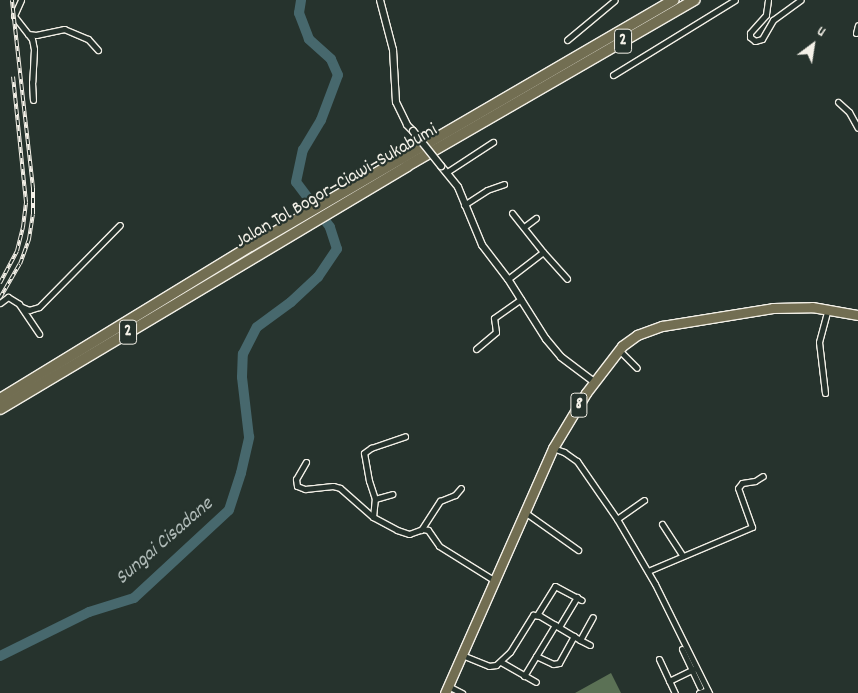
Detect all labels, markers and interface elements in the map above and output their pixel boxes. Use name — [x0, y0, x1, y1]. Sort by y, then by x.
north arrow — [788, 20, 838, 70]
text: U — [813, 22, 829, 42]
road number: 2 — [613, 26, 633, 56]
street label: Jalan Tol Bogor–Ciawi–Sukabumi — [232, 120, 442, 254]
road number: 2 — [118, 316, 138, 348]
road number: 8 — [570, 390, 588, 420]
water label: Sungai Cisadane — [111, 493, 219, 591]

